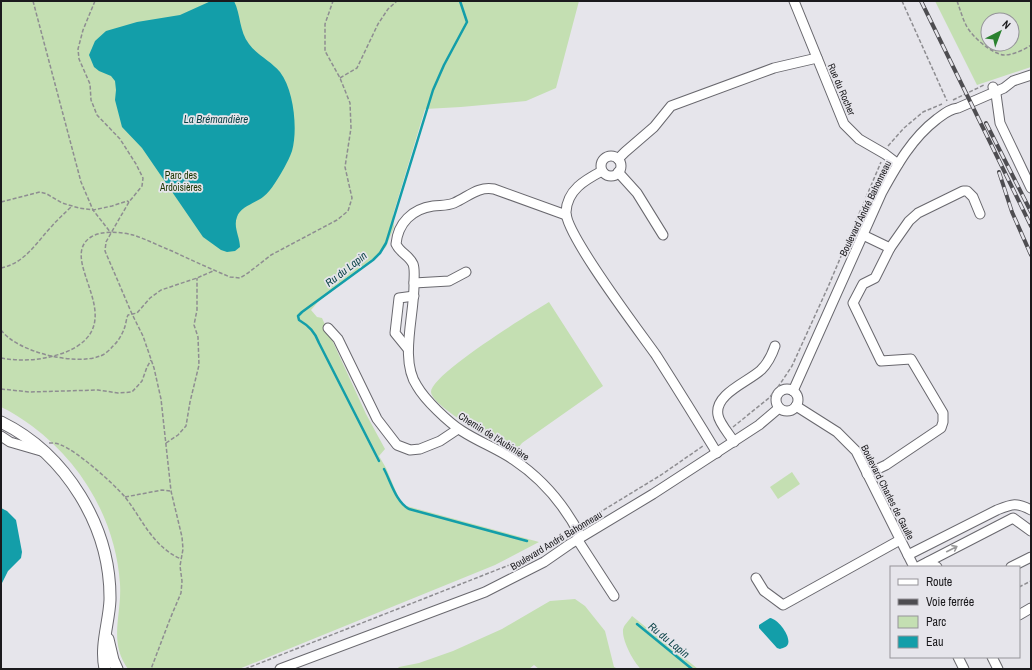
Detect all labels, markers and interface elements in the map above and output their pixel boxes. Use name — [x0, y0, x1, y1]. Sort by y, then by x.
north arrow — [980, 12, 1020, 52]
text: N — [1000, 17, 1014, 32]
street label: Rue du Rocher — [825, 61, 858, 117]
water label: La Brémandière — [184, 112, 248, 126]
street label: Boulevard André Bahonneau — [837, 158, 894, 258]
park label: Parc des Ardoisières — [159, 169, 202, 194]
water label: Ru du Lapin — [322, 248, 370, 290]
street label: Chemin de l'Aubinière — [456, 409, 532, 464]
street label: Boulevard Charles de Gaulle — [858, 443, 917, 542]
street label: Boulevard André Bahonneau — [508, 508, 605, 573]
one-way arrow — [946, 545, 958, 552]
legend — [890, 566, 1020, 658]
text: Route — [926, 574, 952, 590]
text: Voie ferrée — [926, 594, 974, 610]
text: Parc — [926, 614, 946, 630]
water label: Ru du Lapin — [645, 619, 693, 661]
text: Eau — [926, 634, 944, 650]

